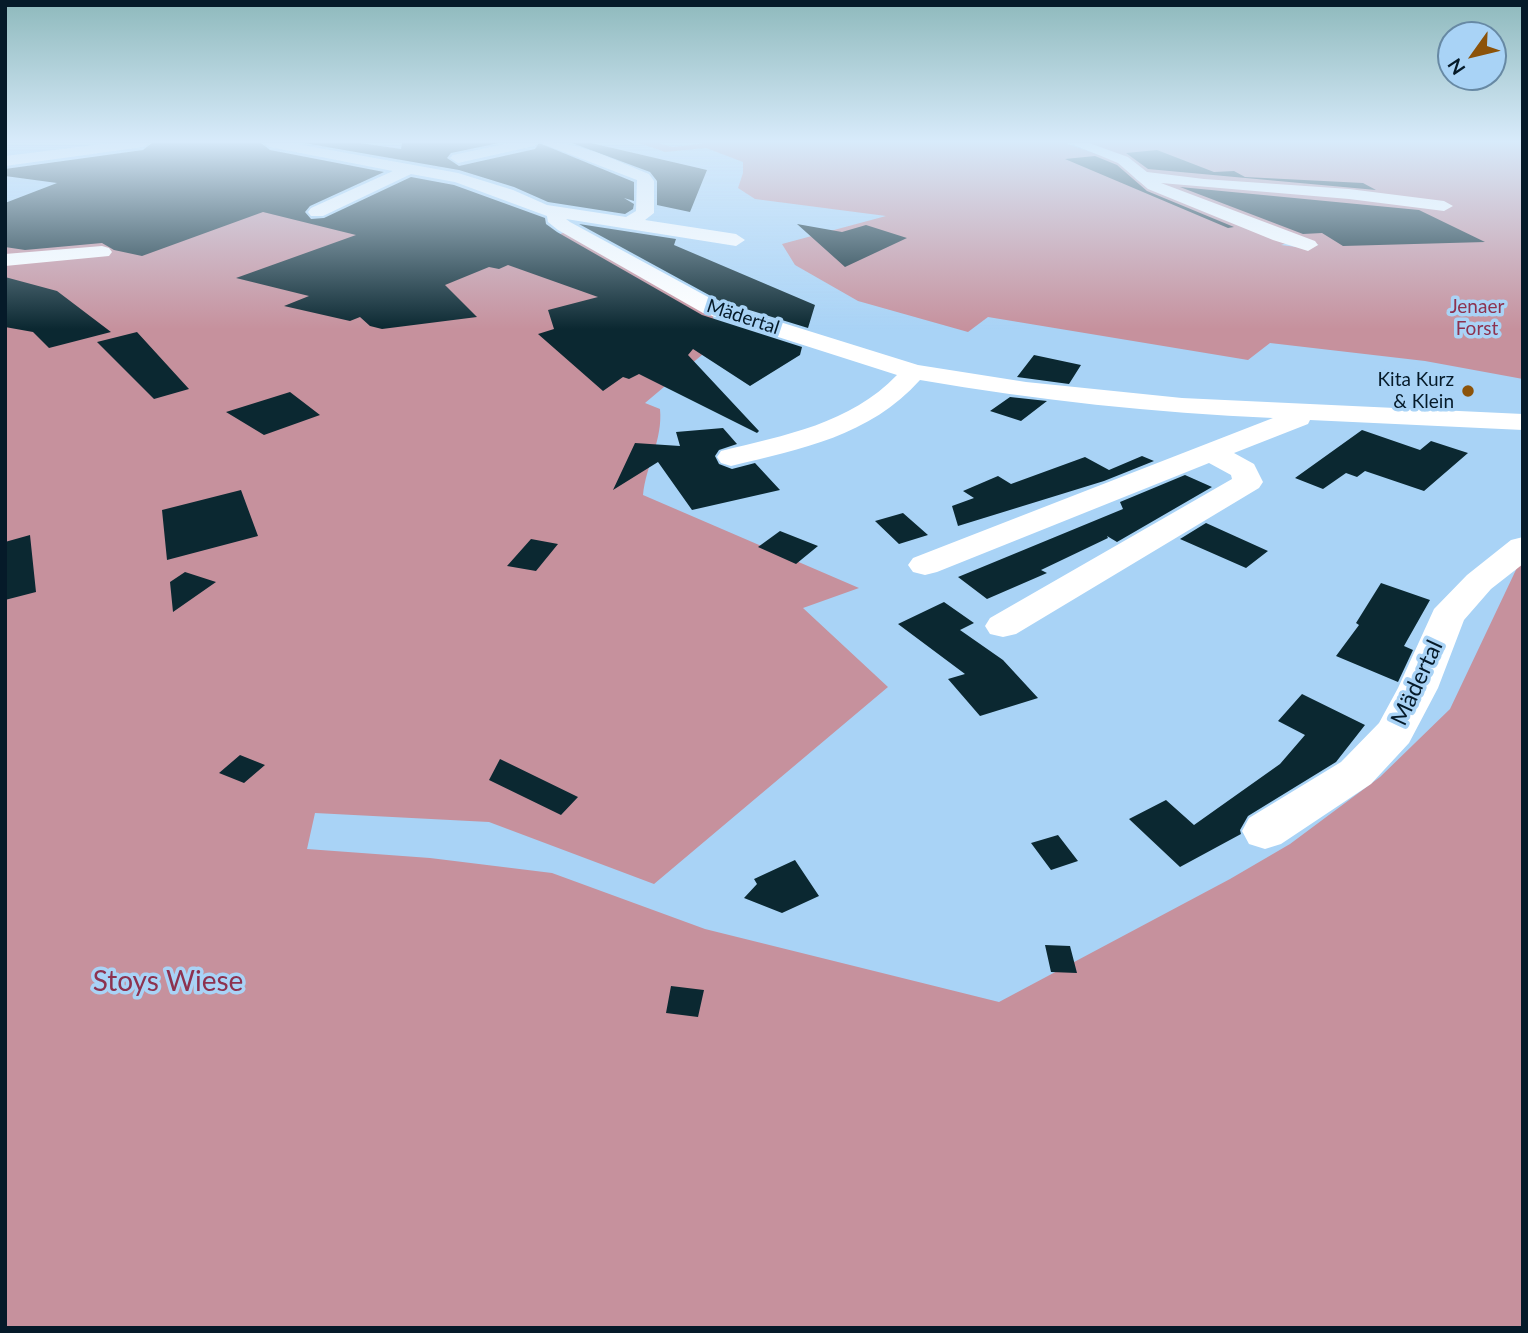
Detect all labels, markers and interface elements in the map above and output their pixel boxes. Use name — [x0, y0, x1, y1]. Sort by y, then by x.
north arrow — [1437, 21, 1507, 91]
text: N — [1442, 54, 1469, 79]
street label: Mädertal — [704, 295, 782, 339]
park label: Jenaer Forst — [1450, 296, 1504, 340]
place label: Kita Kurz & Klein — [1378, 369, 1454, 413]
marker: Kita Kurz & Klein — [1460, 383, 1476, 399]
street label: Mädertal — [1385, 636, 1449, 730]
park label: Stoys Wiese — [93, 965, 243, 999]

